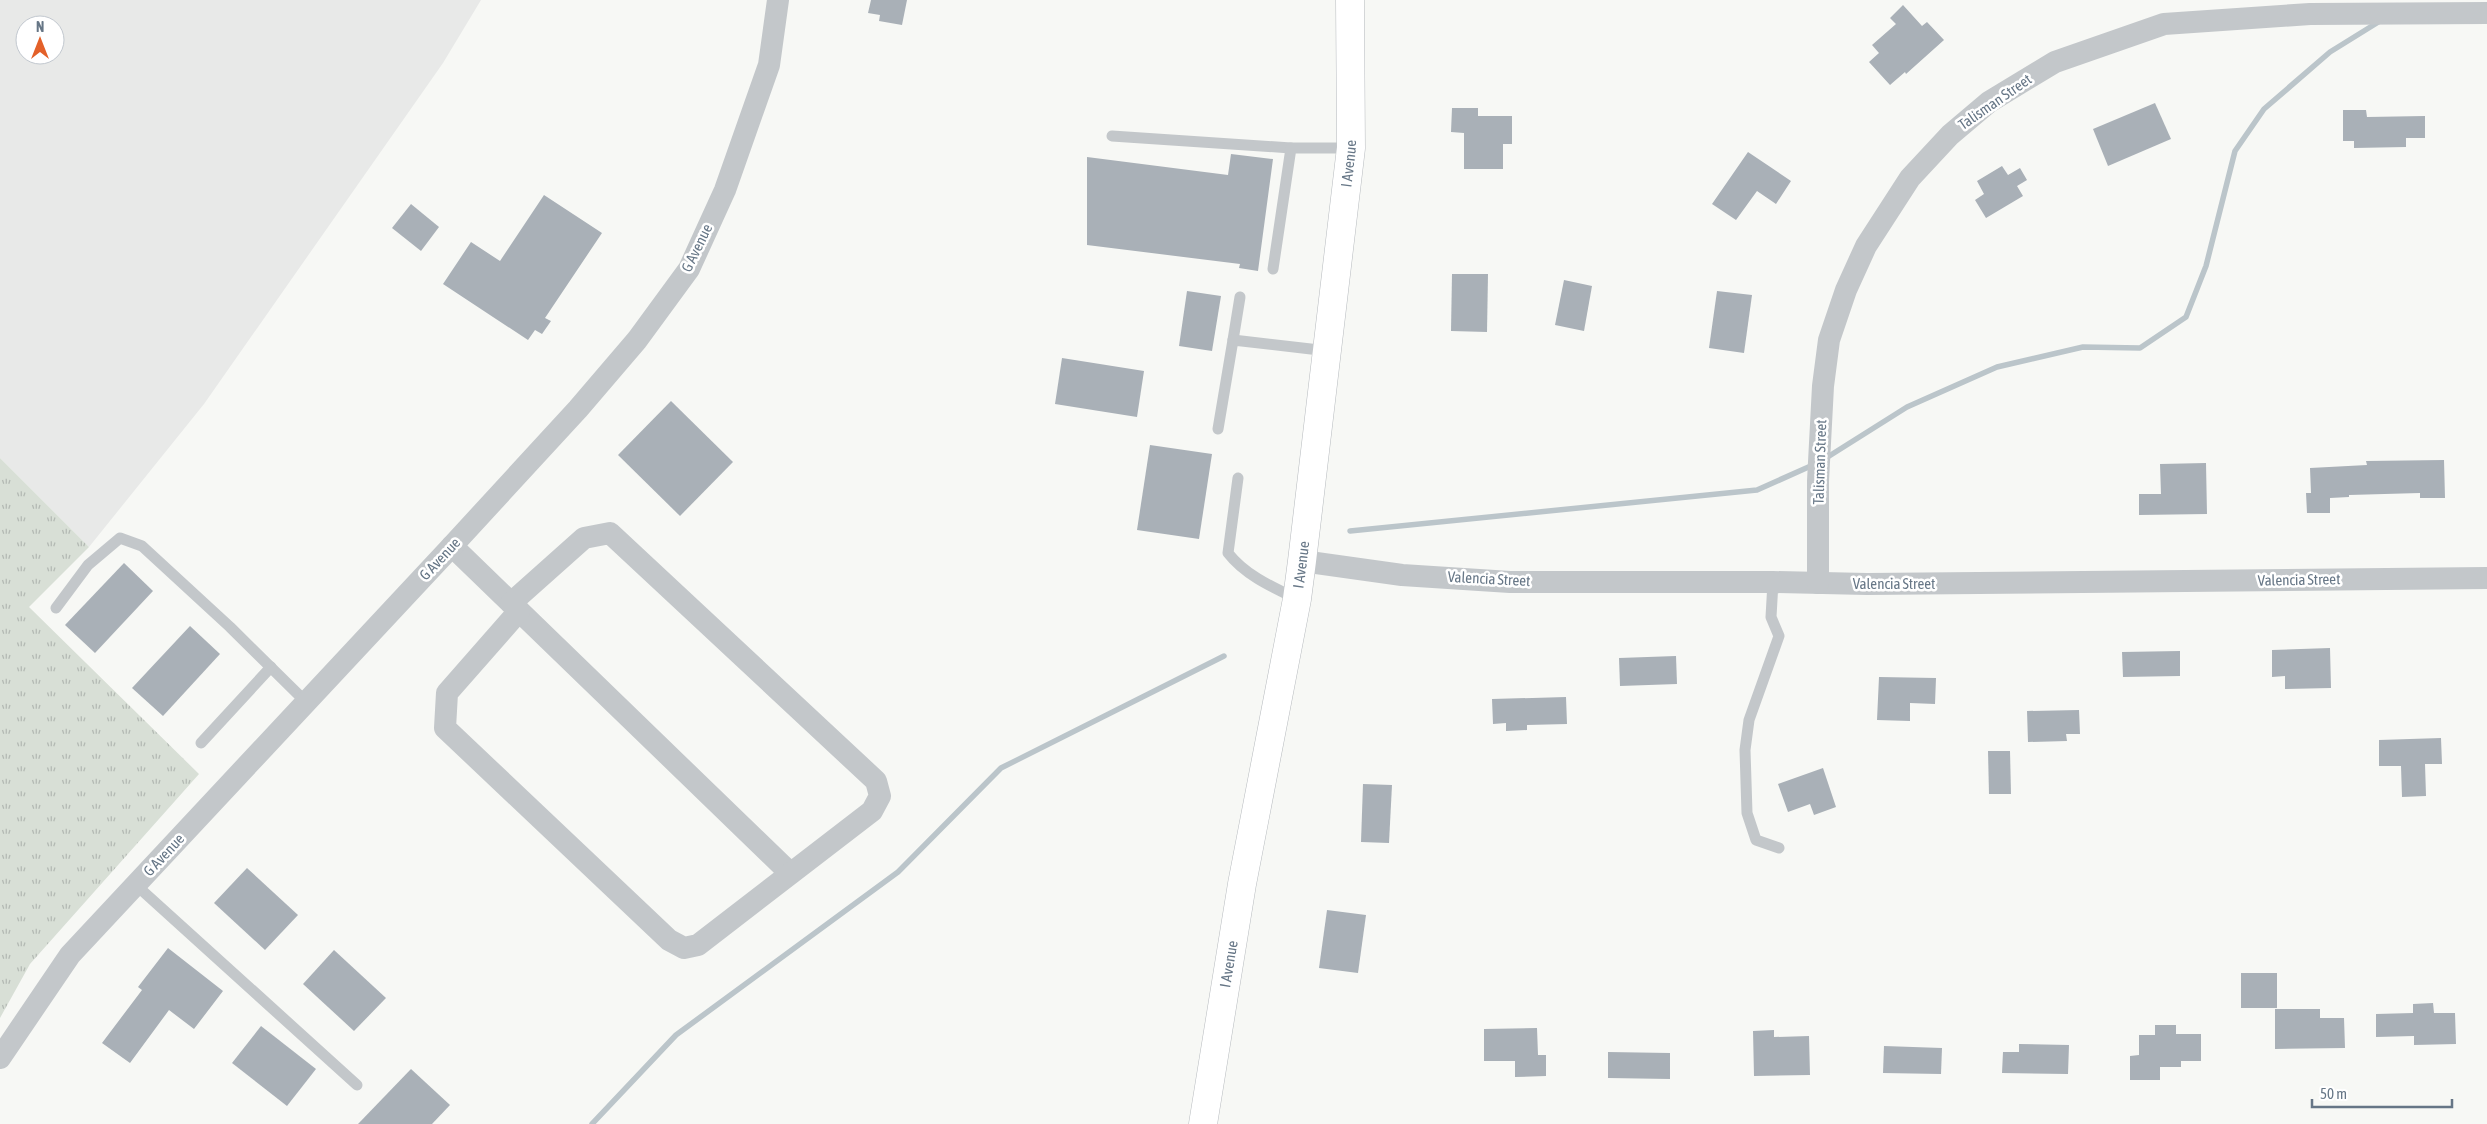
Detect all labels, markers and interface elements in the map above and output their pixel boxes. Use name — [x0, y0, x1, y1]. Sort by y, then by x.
north arrow — [15, 15, 65, 65]
text: N — [36, 19, 44, 35]
street label: Talisman Street — [1955, 70, 2035, 133]
street label: I Avenue — [1337, 140, 1359, 188]
street label: G Avenue — [678, 221, 716, 275]
street label: Talisman Street — [1810, 419, 1829, 505]
street label: G Avenue — [416, 534, 464, 583]
street label: I Avenue — [1289, 540, 1312, 589]
street label: Valencia Street — [1447, 568, 1531, 589]
street label: Valencia Street — [2257, 570, 2341, 589]
street label: Valencia Street — [1853, 575, 1935, 592]
street label: G Avenue — [140, 830, 188, 879]
street label: I Avenue — [1216, 939, 1241, 989]
scale bar — [2312, 1076, 2452, 1108]
text: 50 m — [2320, 1085, 2347, 1102]

